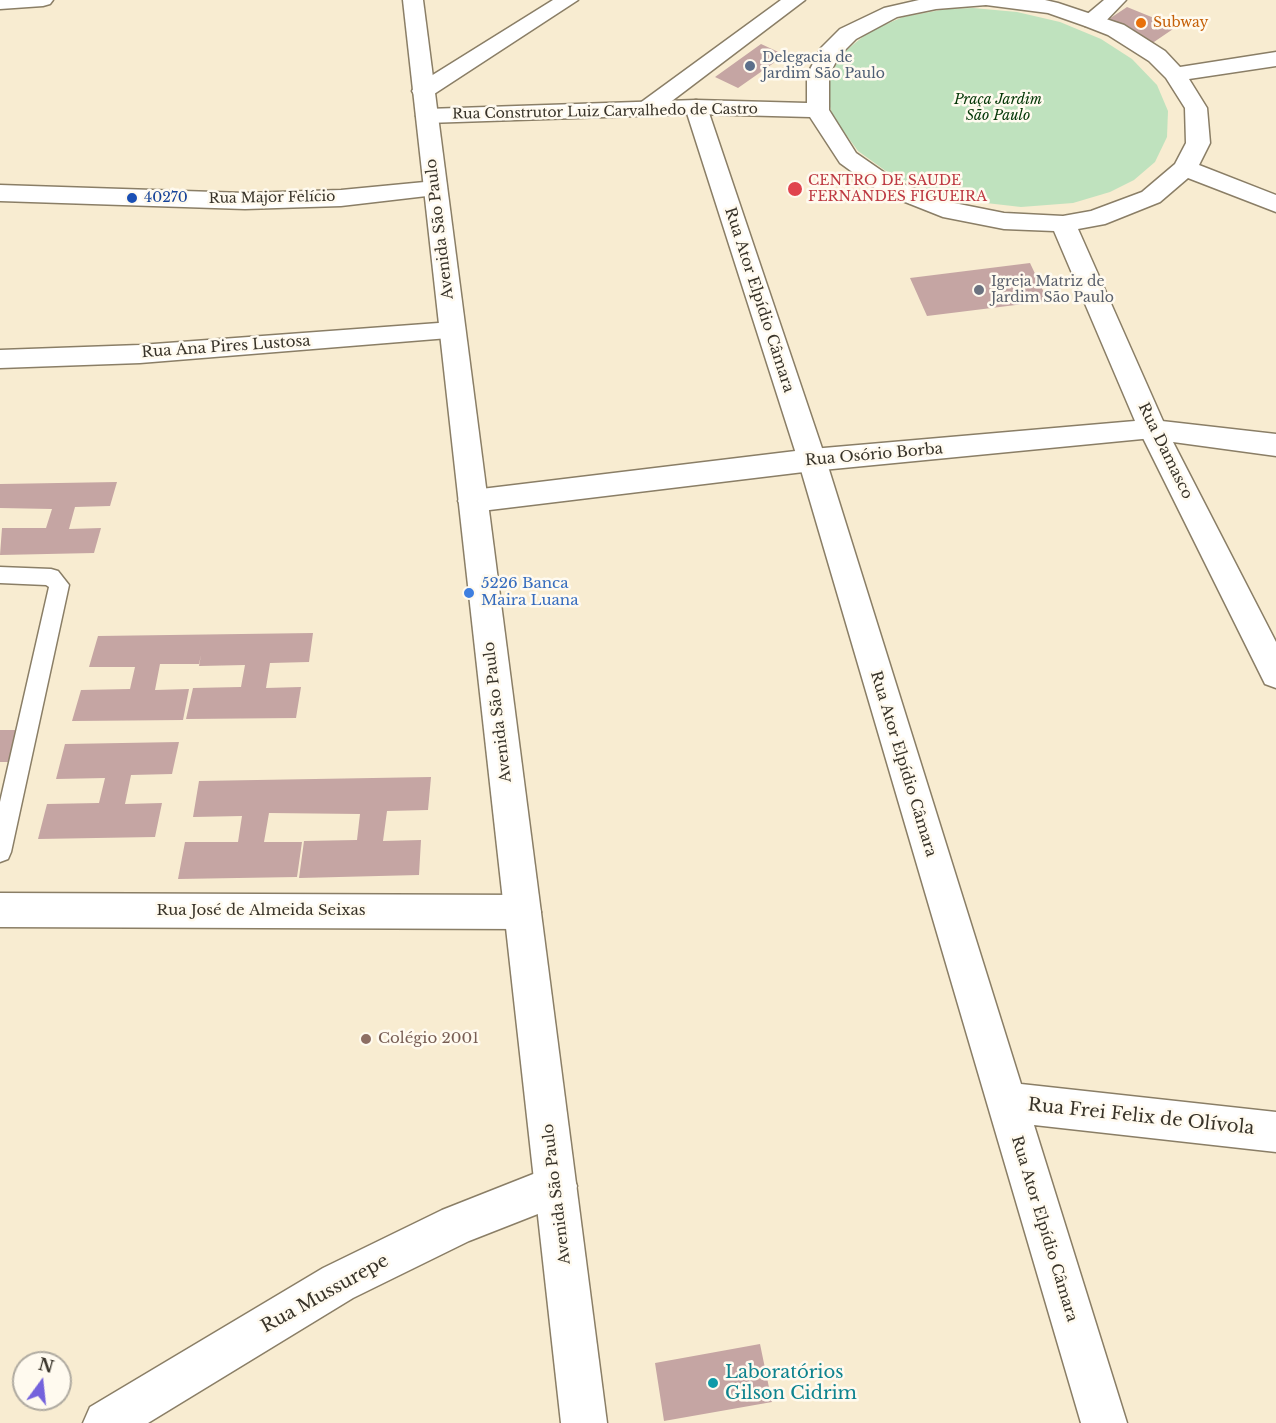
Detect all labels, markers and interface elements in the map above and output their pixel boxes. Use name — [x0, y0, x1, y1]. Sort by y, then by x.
place label: Subway — [1153, 15, 1209, 31]
marker: Subway — [1134, 16, 1148, 30]
place label: Delegacia de Jardim São Paulo — [762, 50, 885, 82]
marker: Delegacia de Jardim São Paulo — [743, 59, 757, 73]
park label: Praça Jardim São Paulo — [954, 92, 1042, 124]
street label: Rua Construtor Luiz Carvalhedo de Castro — [452, 101, 758, 123]
street label: Avenida São Paulo — [422, 158, 458, 300]
place label: CENTRO DE SAUDE FERNANDES FIGUEIRA — [808, 173, 987, 206]
marker: CENTRO DE SAUDE FERNANDES FIGUEIRA — [786, 180, 804, 198]
street label: Rua Major Felício — [208, 188, 336, 208]
place label: 40270 — [144, 190, 188, 206]
marker: 40270 — [125, 191, 139, 205]
street label: Rua Ator Elpídio Câmara — [721, 205, 797, 395]
place label: Igreja Matriz de Jardim São Paulo — [991, 274, 1114, 306]
marker: Igreja Matriz de Jardim São Paulo — [972, 283, 986, 297]
street label: Rua Ana Pires Lustosa — [141, 332, 311, 362]
street label: Rua Damasco — [1134, 400, 1196, 502]
street label: Rua Osório Borba — [804, 440, 944, 470]
place label: 5226 Banca Maira Luana — [481, 575, 578, 610]
marker: 5226 Banca Maira Luana — [462, 586, 476, 600]
street label: Avenida São Paulo — [480, 641, 516, 783]
street label: Rua Ator Elpídio Câmara — [866, 669, 940, 859]
street label: Rua José de Almeida Seixas — [156, 902, 366, 920]
place label: Colégio 2001 — [378, 1030, 479, 1048]
marker: Colégio 2001 — [359, 1032, 373, 1046]
street label: Rua Frei Felix de Olívola — [1027, 1094, 1255, 1140]
street label: Avenida São Paulo — [539, 1123, 575, 1265]
street label: Rua Ator Elpídio Câmara — [1007, 1134, 1081, 1324]
street label: Rua Mussurepe — [258, 1250, 392, 1338]
north arrow — [12, 1351, 72, 1411]
text: N — [36, 1354, 56, 1377]
place label: Laboratórios Gilson Cidrim — [725, 1362, 857, 1404]
marker: Laboratórios Gilson Cidrim — [706, 1376, 720, 1390]

